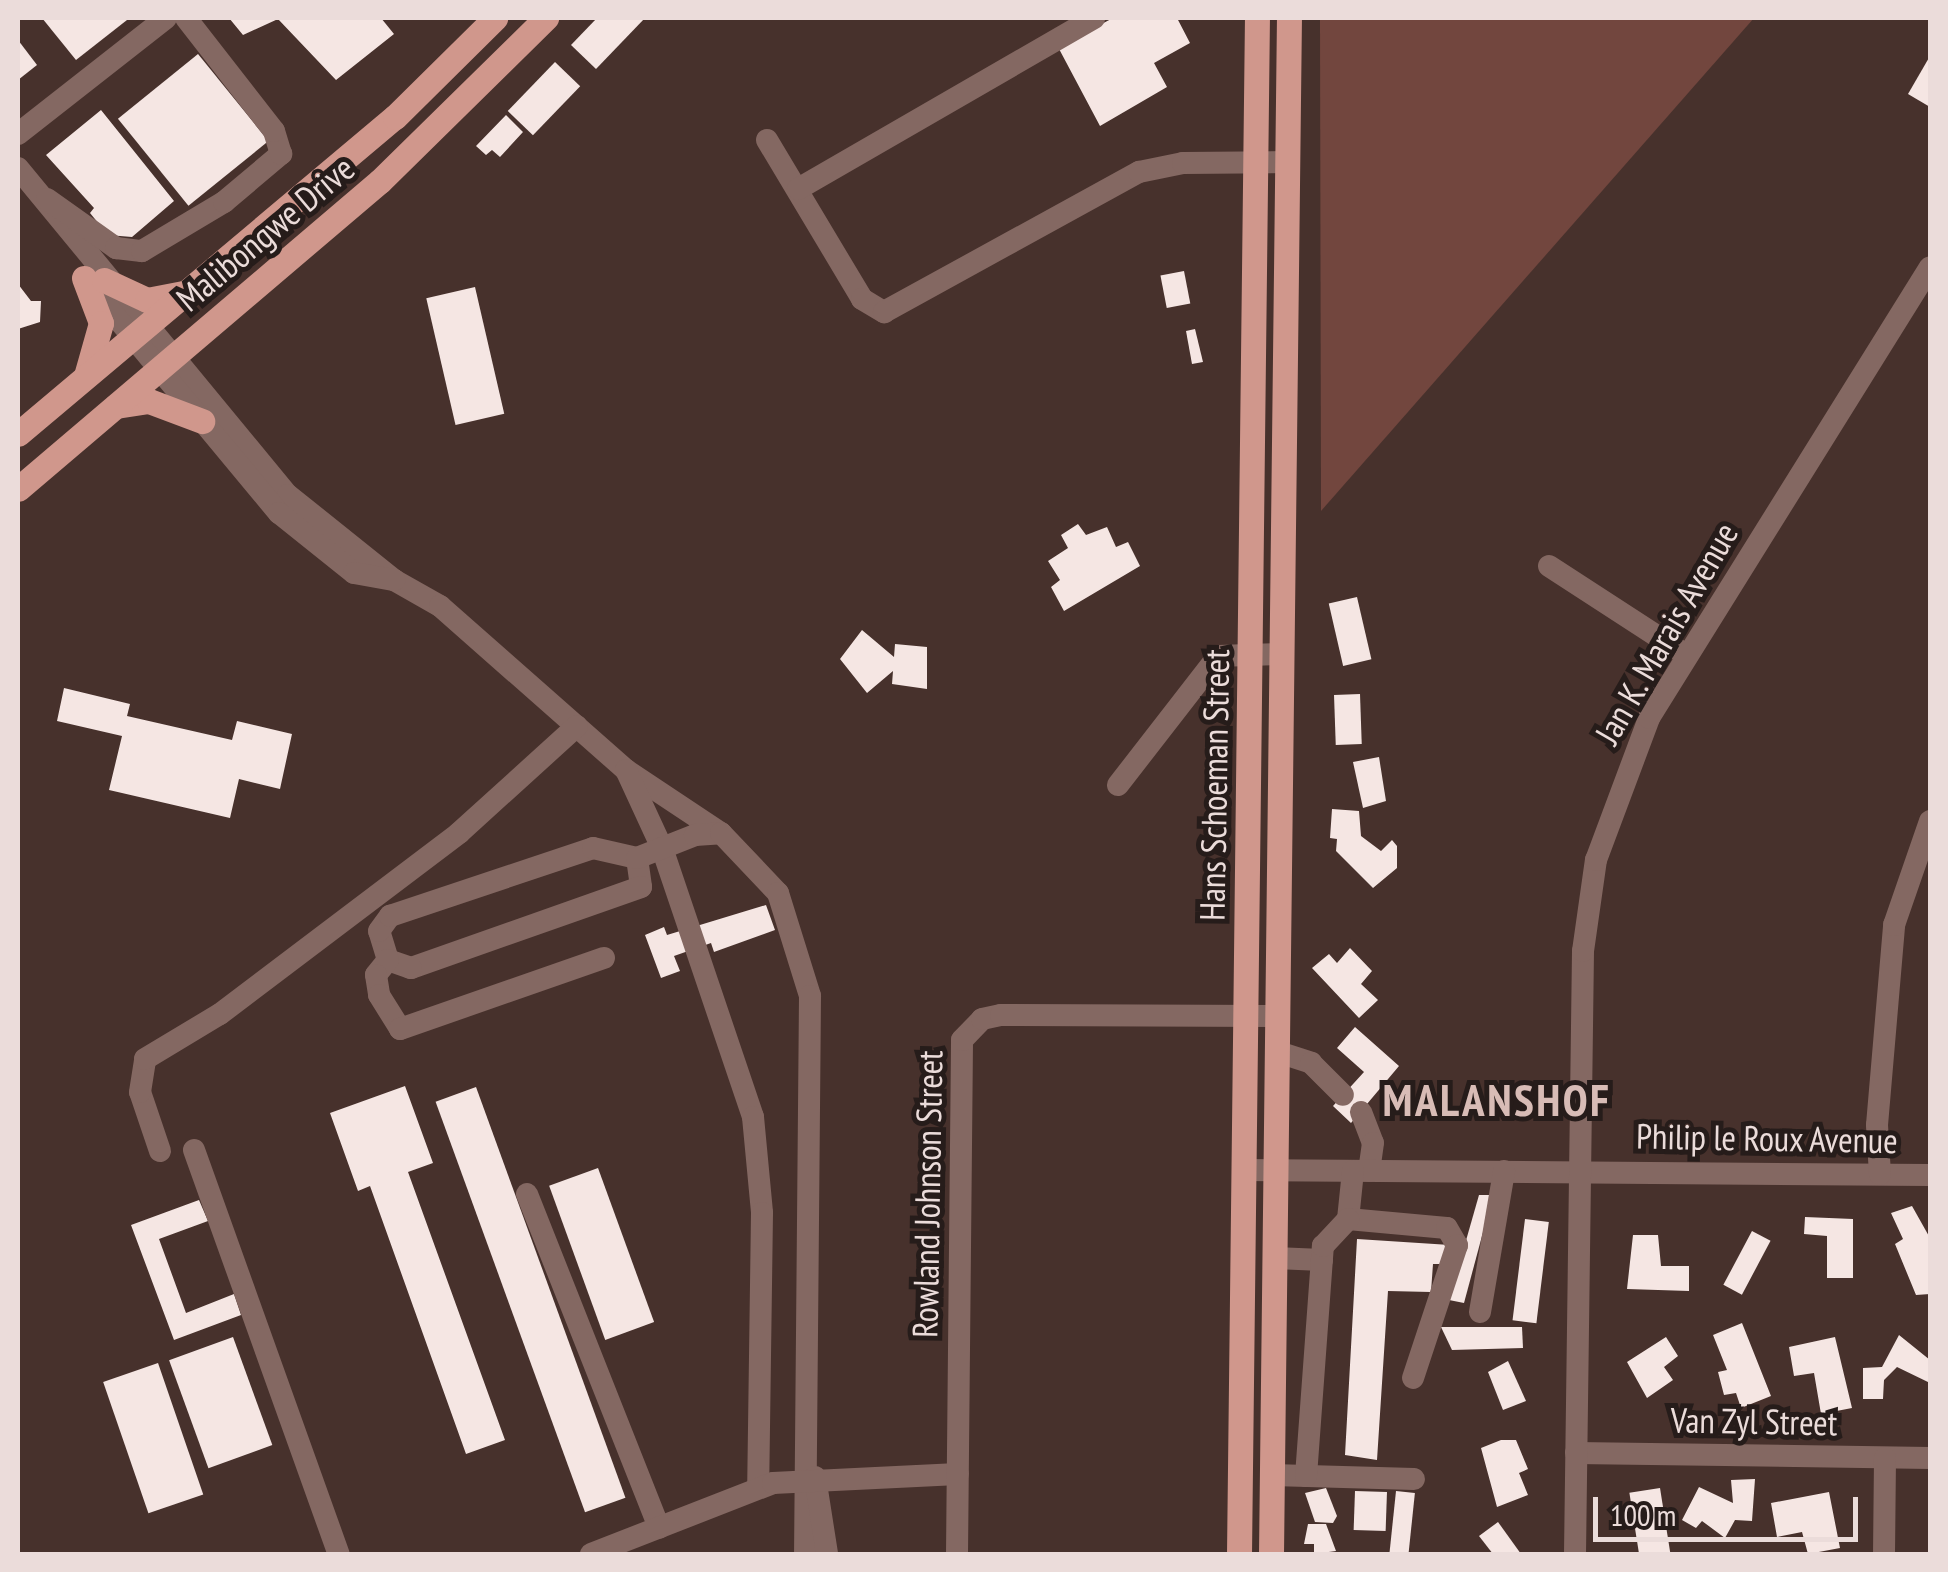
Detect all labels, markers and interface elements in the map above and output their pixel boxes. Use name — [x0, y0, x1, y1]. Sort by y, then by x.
street label: Malibongwe Drive — [168, 147, 362, 319]
street label: Jan K. Marais Avenue — [1585, 514, 1747, 752]
street label: Hans Schoeman Street — [1191, 649, 1237, 921]
street label: Rowland Johnson Street — [903, 1050, 951, 1338]
district label: MALANSHOF — [1383, 1073, 1611, 1127]
street label: Philip le Roux Avenue — [1635, 1115, 1899, 1161]
street label: Van Zyl Street — [1670, 1399, 1838, 1443]
scale bar — [1598, 1477, 1863, 1539]
text: 100 m — [1610, 1495, 1676, 1534]

